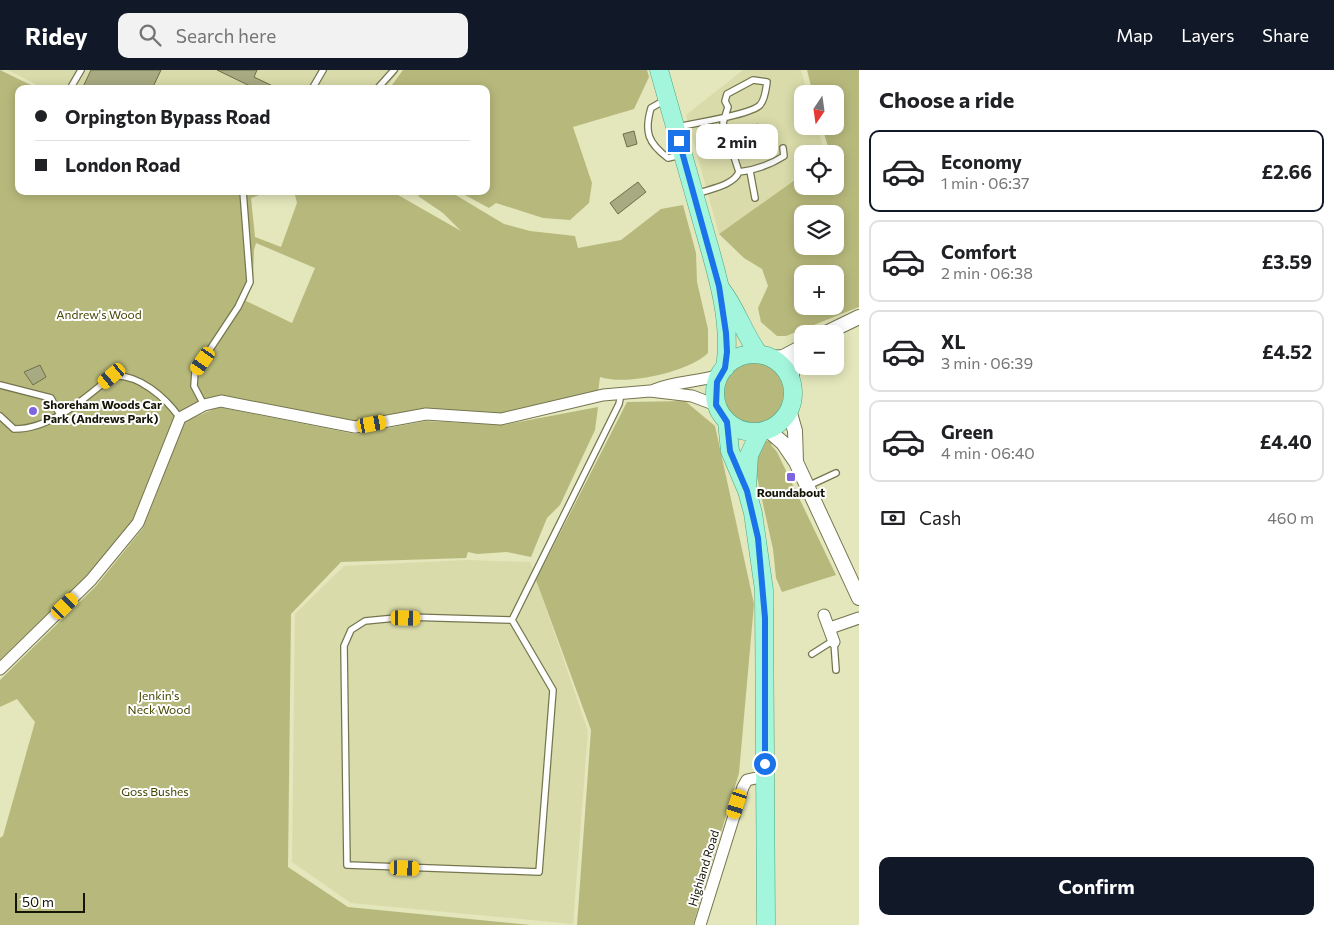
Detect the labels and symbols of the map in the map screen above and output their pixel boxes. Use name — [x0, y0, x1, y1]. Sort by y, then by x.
north arrow — [794, 85, 844, 135]
callout: 2 min — [696, 124, 779, 158]
route end — [668, 130, 690, 152]
park label: Andrew's Wood — [56, 307, 142, 321]
car — [188, 344, 217, 378]
car — [95, 361, 128, 391]
place label: Shoreham Woods Car Park (Andrews Park) — [43, 397, 162, 425]
marker: Shoreham Woods Car Park (Andrews Park) — [27, 405, 39, 417]
car — [355, 414, 388, 434]
marker: Roundabout — [785, 471, 797, 483]
place label: Roundabout — [757, 485, 825, 499]
car — [48, 590, 81, 622]
car — [390, 610, 421, 626]
park label: Jenkin's Neck Wood — [128, 688, 190, 716]
route start — [754, 753, 776, 775]
park label: Goss Bushes — [121, 784, 189, 798]
car — [725, 787, 748, 821]
street label: Highland Road — [685, 828, 721, 908]
car — [389, 860, 420, 876]
scale bar — [15, 890, 85, 913]

